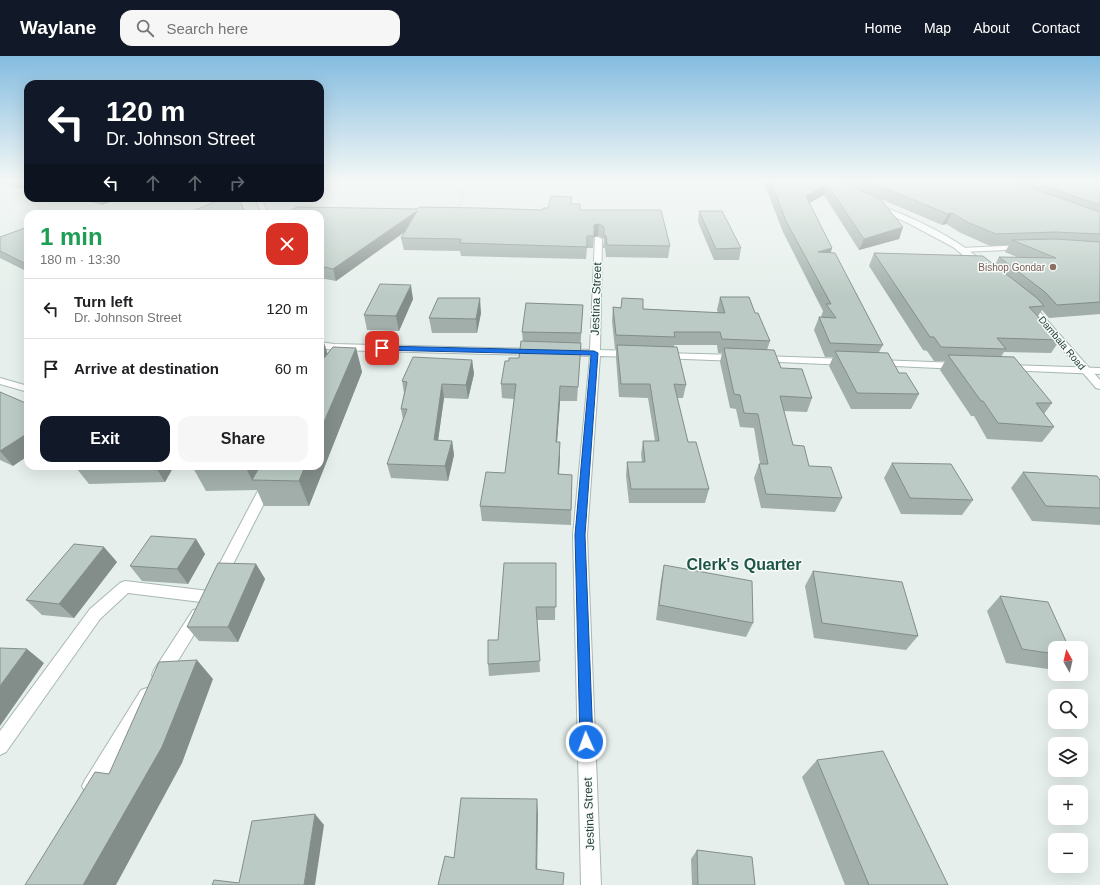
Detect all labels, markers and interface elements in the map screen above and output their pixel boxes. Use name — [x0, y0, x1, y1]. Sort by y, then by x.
search box — [120, 10, 400, 46]
text: Waylane — [20, 17, 96, 38]
icon: search — [134, 17, 156, 39]
text: Search here — [166, 20, 248, 37]
text: Home — [865, 20, 902, 36]
text: Map — [924, 20, 951, 36]
text: About — [973, 20, 1010, 36]
text: Contact — [1032, 20, 1080, 36]
icon: left — [40, 96, 92, 148]
text: 120 m — [106, 96, 185, 127]
text: Dr. Johnson Street — [106, 129, 255, 149]
icon: left — [100, 172, 122, 194]
icon: ahead — [142, 172, 164, 194]
icon: ahead — [184, 172, 206, 194]
icon: right — [226, 172, 248, 194]
text: 1 min — [40, 223, 103, 250]
button: close — [266, 223, 308, 265]
text: 180 m · 13:30 — [40, 252, 120, 267]
street label: Jestina Street — [588, 261, 604, 336]
place label: Bishop Gondar — [978, 262, 1046, 273]
marker: Bishop Gondar — [1048, 262, 1058, 272]
text: Turn left — [74, 293, 133, 310]
icon: left — [40, 298, 62, 320]
text: 120 m — [266, 300, 308, 317]
text: Dr. Johnson Street — [74, 310, 182, 325]
street label: Dambala Road — [1036, 314, 1088, 372]
pin — [365, 331, 399, 365]
icon: arrive — [371, 337, 393, 359]
icon: arrive — [40, 358, 62, 380]
text: Arrive at destination — [74, 360, 219, 377]
text: 60 m — [275, 360, 308, 377]
button: Exit — [40, 416, 170, 462]
button: Share — [178, 416, 308, 462]
district label: Clerk's Quarter — [687, 556, 801, 573]
north arrow — [1048, 641, 1088, 681]
map controls — [1048, 641, 1088, 873]
button: search — [1048, 689, 1088, 729]
position arrow — [565, 721, 607, 763]
button: layers — [1048, 737, 1088, 777]
street label: Jestina Street — [581, 776, 597, 851]
button: + — [1048, 785, 1088, 825]
button: − — [1048, 833, 1088, 873]

